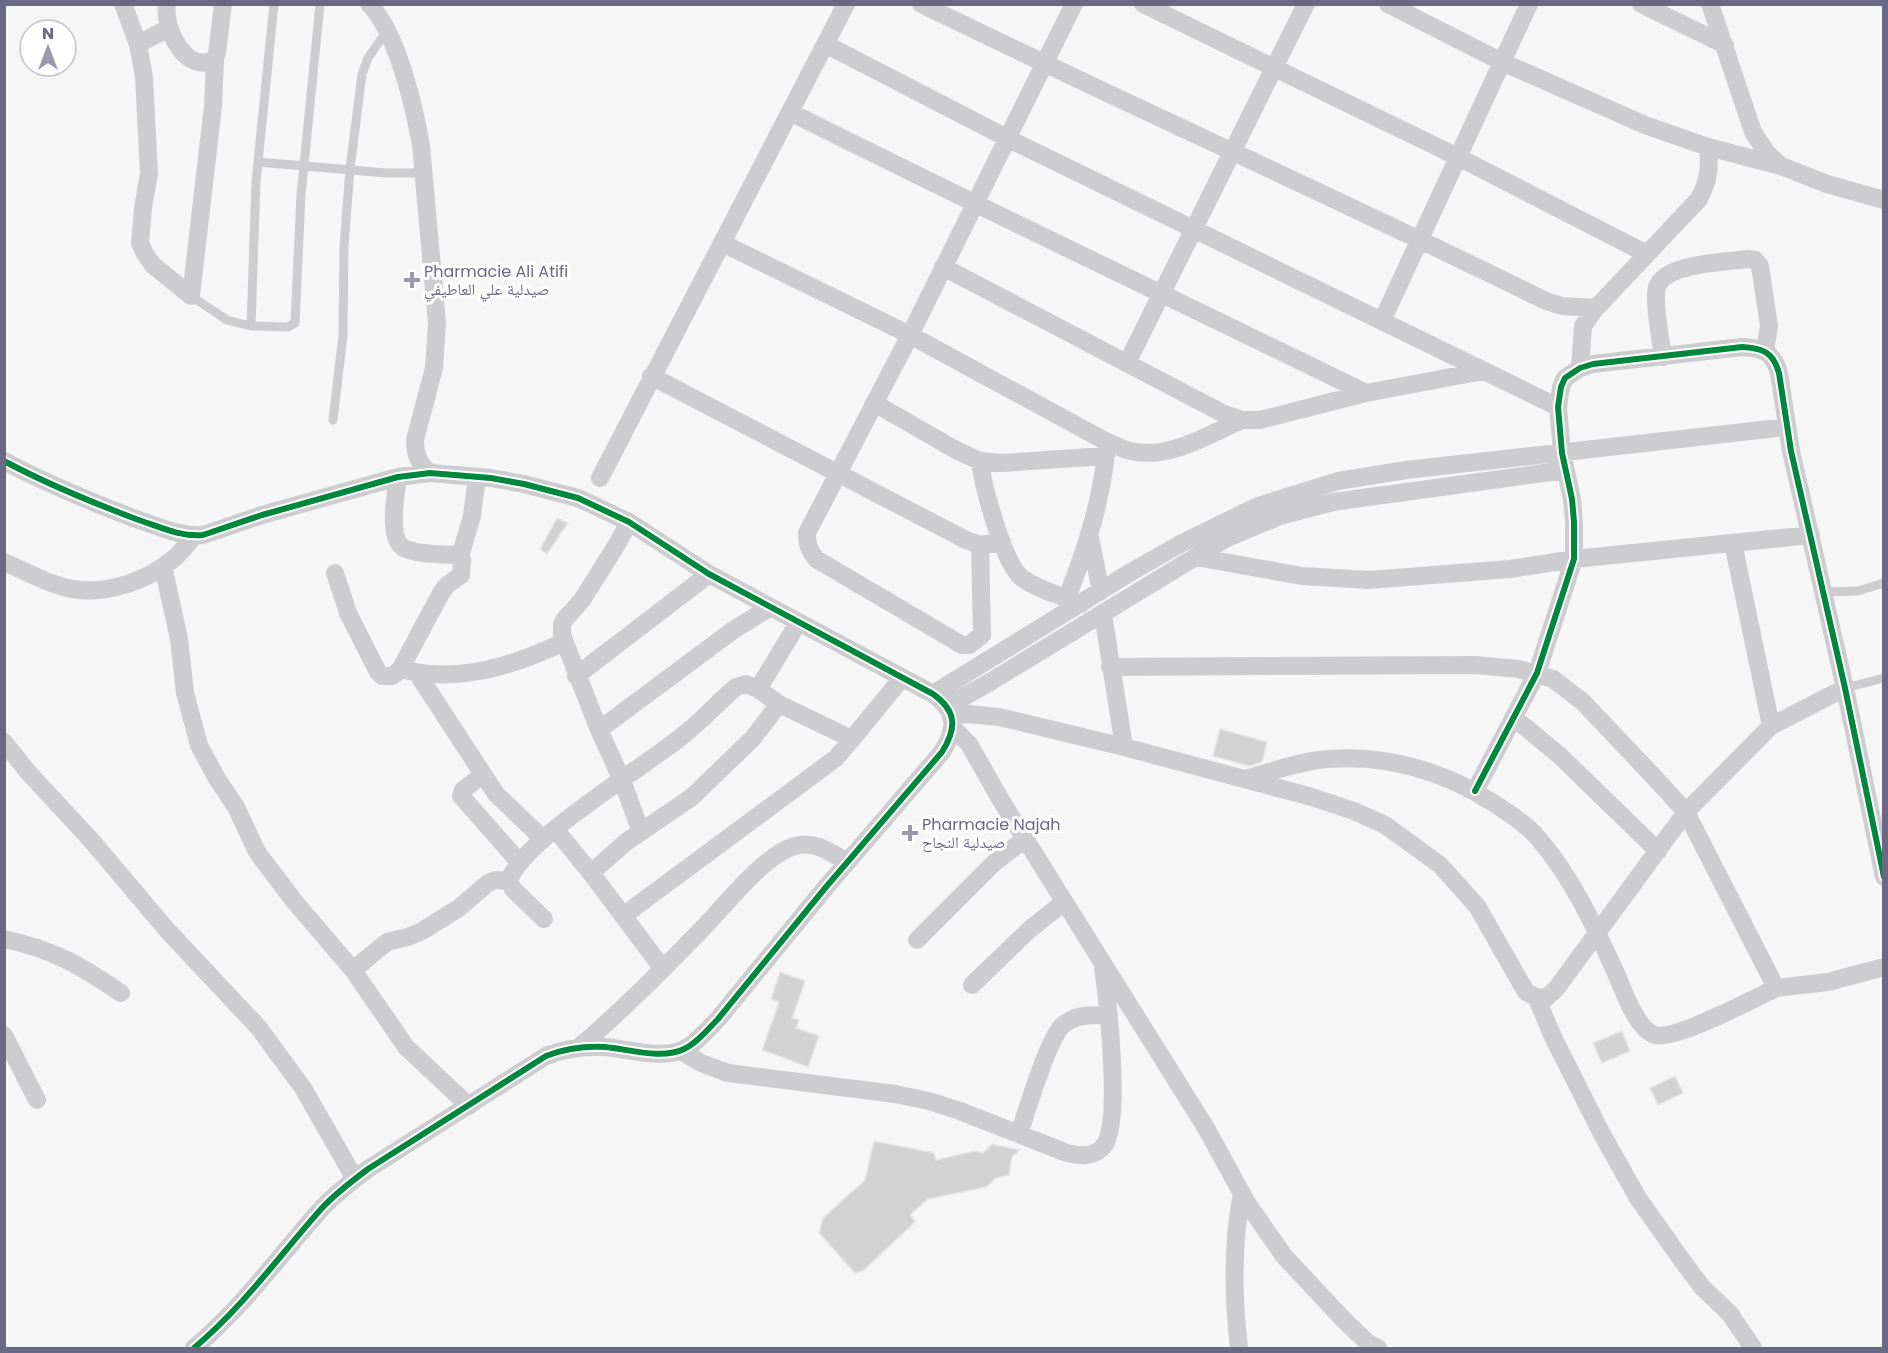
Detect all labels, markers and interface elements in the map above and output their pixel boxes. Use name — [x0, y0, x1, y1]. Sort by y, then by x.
north arrow — [18, 18, 78, 78]
text: N — [42, 22, 54, 45]
place label: Pharmacie Ali Atifi صيدلية علي العاطيفي — [424, 260, 568, 302]
marker: Pharmacie Ali Atifi صيدلية علي العاطيفي — [405, 273, 419, 287]
place label: Pharmacie Najah صيدلية النجاح — [922, 813, 1061, 854]
marker: Pharmacie Najah صيدلية النجاح — [903, 826, 917, 840]

